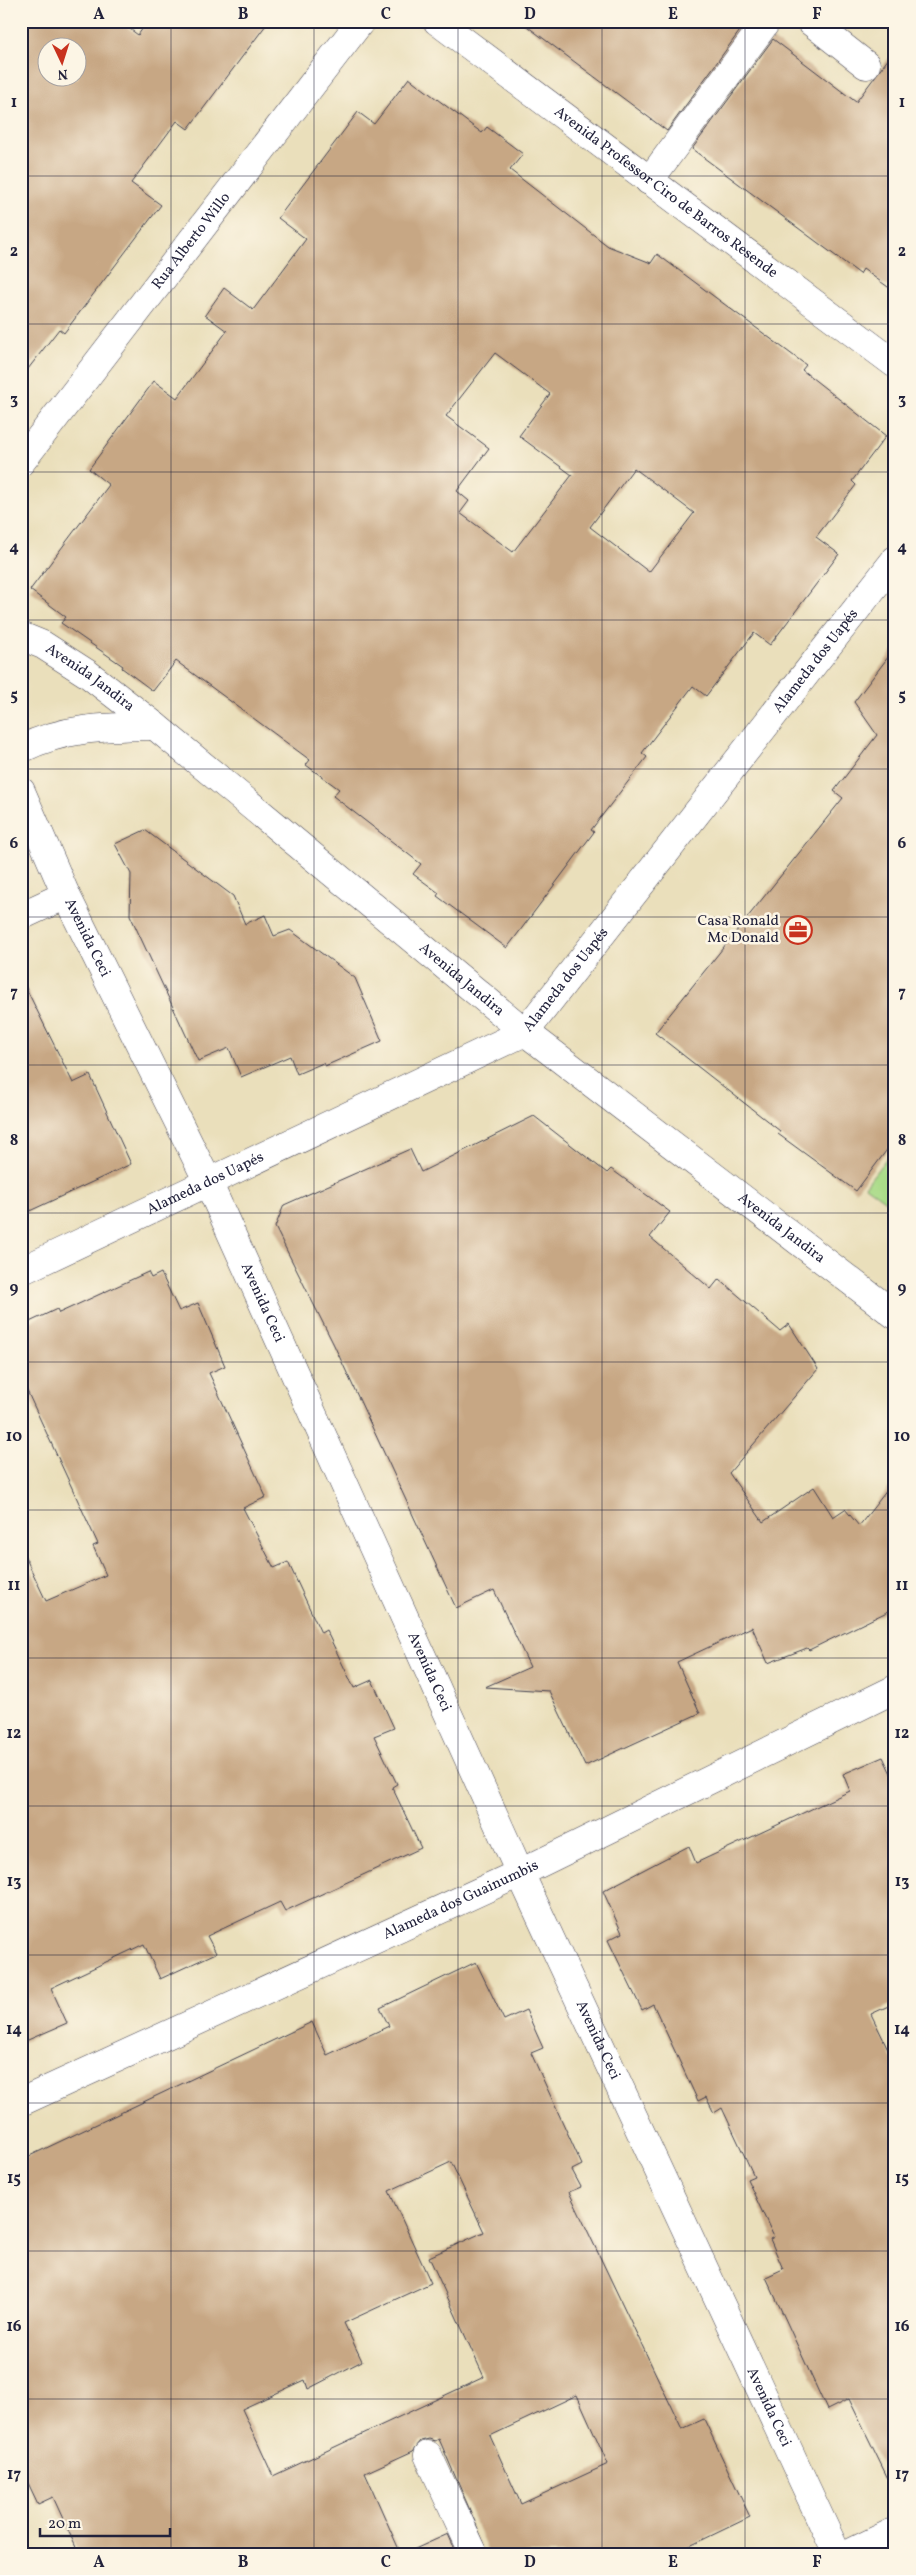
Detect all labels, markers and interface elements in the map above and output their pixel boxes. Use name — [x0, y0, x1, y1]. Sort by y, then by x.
text: A — [93, 4, 105, 26]
text: B — [238, 4, 249, 26]
text: C — [381, 4, 391, 26]
text: D — [524, 4, 536, 26]
text: E — [668, 4, 678, 26]
text: F — [812, 4, 822, 26]
north arrow — [38, 38, 88, 88]
text: N — [57, 64, 69, 83]
text: 1 — [11, 92, 17, 114]
text: 1 — [899, 92, 905, 114]
street label: Avenida Professor Ciro de Barros Resende — [550, 102, 782, 283]
street label: Rua Alberto Willo — [147, 188, 236, 294]
text: 2 — [10, 241, 18, 263]
text: 2 — [898, 241, 906, 263]
text: 3 — [10, 389, 18, 411]
text: 3 — [898, 389, 906, 411]
text: 4 — [9, 537, 19, 559]
text: 4 — [897, 537, 907, 559]
street label: Alameda dos Uapés — [768, 604, 863, 718]
street label: Avenida Jandira — [41, 639, 139, 717]
text: 5 — [10, 685, 18, 707]
text: 5 — [898, 685, 906, 707]
text: 6 — [10, 833, 19, 855]
text: 6 — [898, 833, 907, 855]
street label: Avenida Ceci — [59, 895, 115, 981]
place label: Casa Ronald Mc Donald — [698, 911, 779, 949]
office icon: Casa Ronald Mc Donald — [783, 915, 813, 945]
street label: Alameda dos Uapés — [518, 923, 613, 1037]
street label: Avenida Jandira — [414, 938, 509, 1021]
text: 7 — [10, 982, 18, 1004]
text: 7 — [898, 982, 906, 1004]
text: 8 — [10, 1130, 18, 1152]
text: 8 — [898, 1130, 906, 1152]
street label: Alameda dos Uapés — [143, 1147, 267, 1220]
street label: Avenida Jandira — [733, 1188, 830, 1268]
street label: Avenida Ceci — [235, 1260, 290, 1346]
text: 9 — [10, 1278, 19, 1300]
text: 9 — [898, 1278, 907, 1300]
text: 10 — [6, 1426, 22, 1448]
text: 10 — [894, 1426, 910, 1448]
text: 11 — [8, 1575, 20, 1597]
text: 11 — [896, 1575, 908, 1597]
street label: Avenida Ceci — [402, 1629, 456, 1715]
text: 12 — [7, 1723, 21, 1745]
text: 12 — [895, 1723, 909, 1745]
street label: Alameda dos Guainumbis — [380, 1855, 542, 1945]
text: 13 — [7, 1871, 21, 1893]
text: 13 — [895, 1871, 909, 1893]
street label: Avenida Ceci — [570, 1997, 625, 2083]
text: 14 — [6, 2019, 22, 2041]
text: 14 — [894, 2019, 910, 2041]
text: 15 — [7, 2168, 21, 2190]
text: 15 — [895, 2168, 909, 2190]
text: 16 — [6, 2316, 22, 2338]
text: 16 — [894, 2316, 910, 2338]
street label: Avenida Ceci — [741, 2364, 796, 2450]
text: 17 — [7, 2464, 21, 2486]
text: 17 — [895, 2464, 909, 2486]
scale bar — [40, 2505, 170, 2537]
text: 20 m — [48, 2514, 81, 2535]
text: A — [93, 2552, 105, 2574]
text: B — [238, 2552, 249, 2574]
text: C — [381, 2552, 391, 2574]
text: D — [524, 2552, 536, 2574]
text: E — [668, 2552, 678, 2574]
text: F — [812, 2552, 822, 2574]

